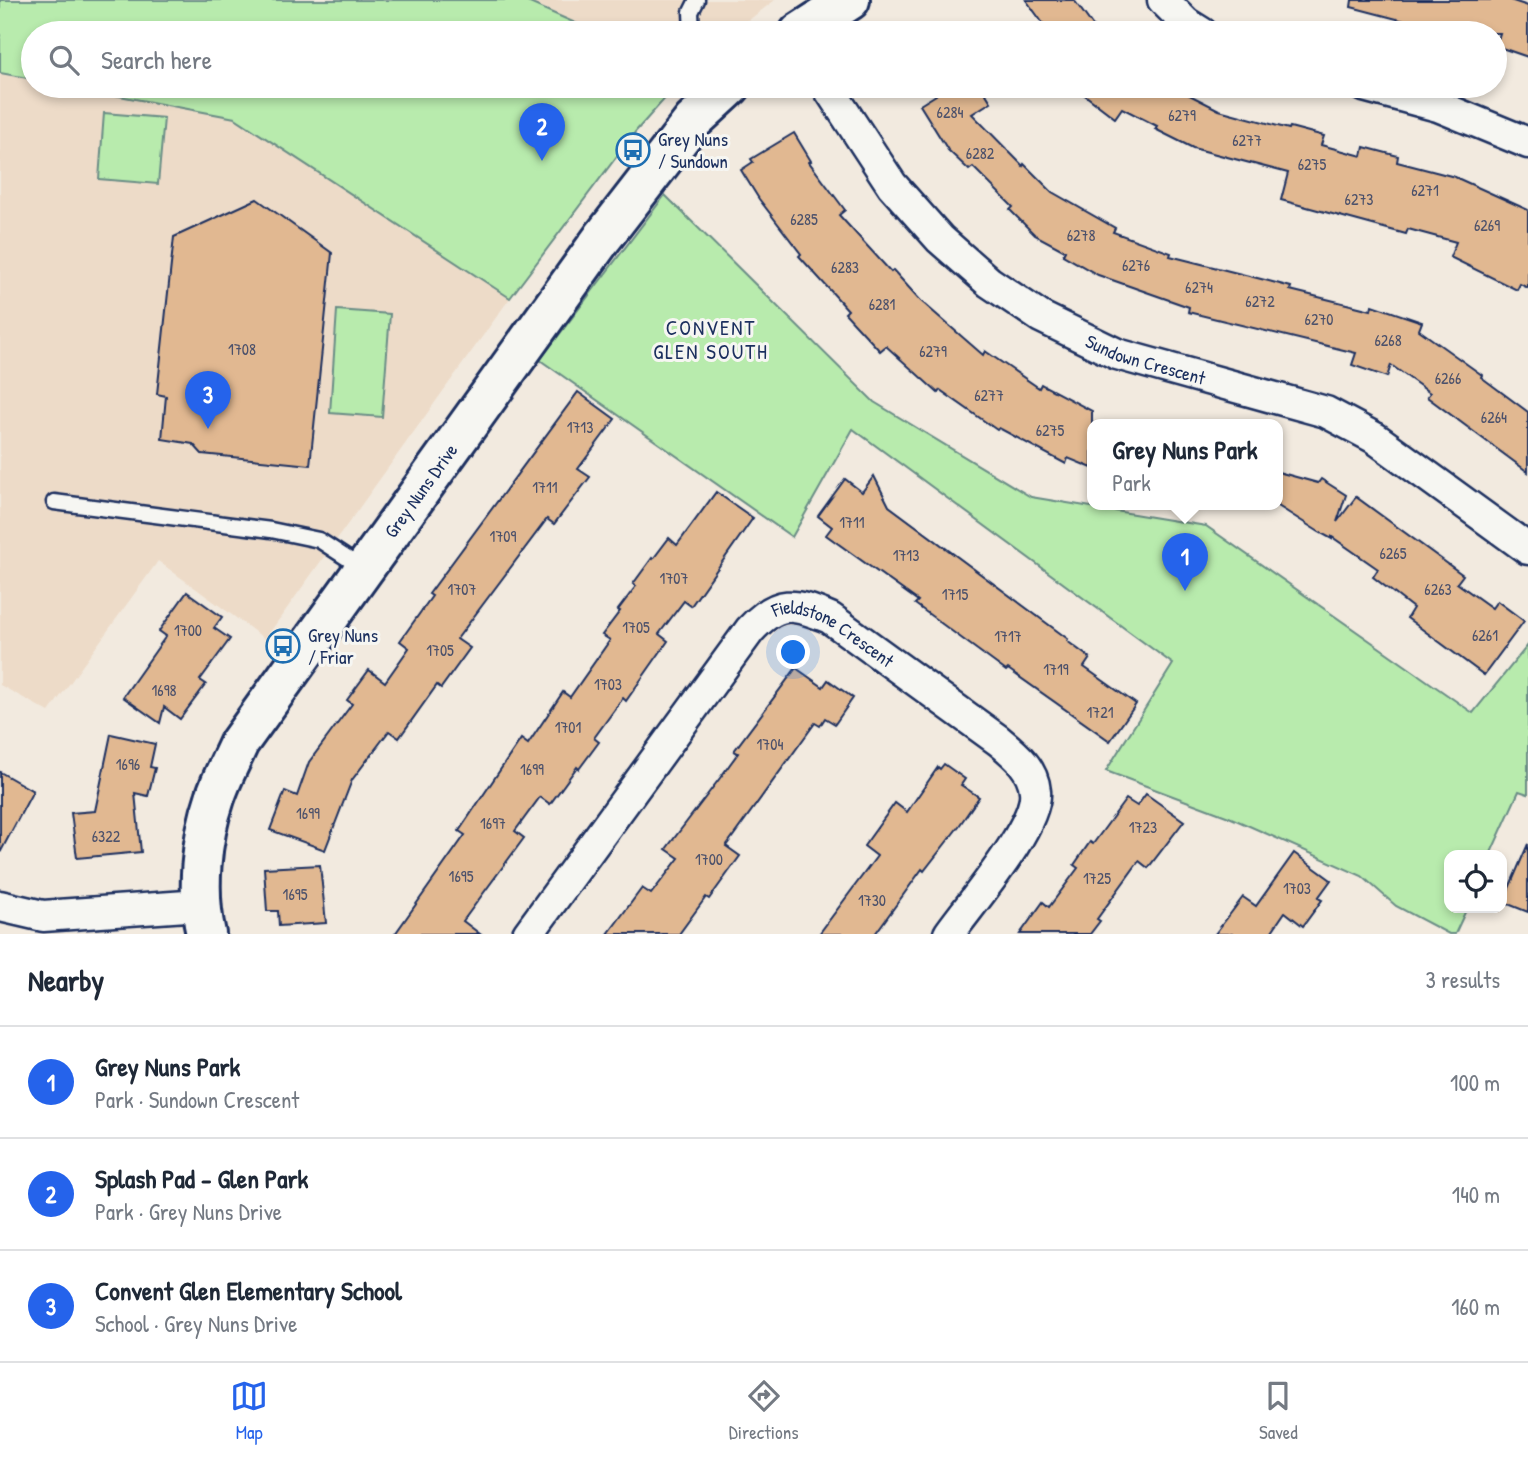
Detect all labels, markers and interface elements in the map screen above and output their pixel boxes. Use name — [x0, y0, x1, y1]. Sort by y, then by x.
search box — [21, 21, 1507, 98]
icon: search — [45, 41, 83, 79]
text: Search here — [101, 42, 212, 77]
house number: 6284 — [937, 101, 963, 123]
pin: 2 — [519, 103, 565, 161]
house number: 6279 — [1168, 104, 1196, 126]
place label: Grey Nuns / Sundown — [658, 126, 728, 174]
house number: 6277 — [1232, 129, 1262, 151]
bus stop icon: Grey Nuns / Sundown — [614, 131, 652, 169]
house number: 6282 — [966, 142, 995, 164]
house number: 6275 — [1298, 153, 1327, 175]
house number: 6271 — [1411, 179, 1439, 201]
house number: 6273 — [1345, 188, 1373, 210]
house number: 6285 — [790, 208, 818, 230]
house number: 6269 — [1474, 214, 1500, 236]
house number: 6278 — [1067, 224, 1095, 246]
house number: 6276 — [1122, 254, 1150, 276]
house number: 6283 — [831, 256, 859, 278]
house number: 6274 — [1185, 276, 1213, 298]
house number: 6272 — [1245, 290, 1275, 312]
house number: 6281 — [869, 293, 895, 315]
house number: 6270 — [1305, 308, 1333, 330]
district label: CONVENT GLEN SOUTH — [653, 313, 769, 366]
street label: Sundown Crescent — [1081, 328, 1209, 391]
house number: 6268 — [1374, 329, 1402, 351]
house number: 1708 — [228, 338, 256, 360]
house number: 6279 — [919, 340, 947, 362]
house number: 6266 — [1435, 367, 1461, 389]
pin: 3 — [185, 371, 231, 429]
house number: 6277 — [974, 384, 1004, 406]
house number: 6264 — [1481, 406, 1507, 428]
house number: 1713 — [567, 416, 593, 438]
house number: 6275 — [1036, 419, 1065, 441]
popup — [1087, 419, 1283, 510]
text: Grey Nuns Park — [1112, 432, 1258, 467]
street label: Grey Nuns Drive — [378, 438, 464, 543]
text: Park — [1112, 467, 1151, 498]
house number: 1711 — [532, 476, 558, 498]
house number: 1711 — [839, 511, 865, 533]
house number: 1709 — [490, 525, 517, 547]
pin: 1 — [1162, 533, 1208, 591]
house number: 6265 — [1379, 542, 1407, 564]
house number: 1713 — [893, 544, 919, 566]
house number: 1707 — [660, 567, 688, 589]
house number: 1707 — [448, 578, 476, 600]
house number: 6263 — [1424, 578, 1452, 600]
house number: 1715 — [942, 583, 968, 605]
street label: Fieldstone Crescent — [767, 593, 900, 674]
house number: 1705 — [622, 616, 650, 638]
house number: 1700 — [174, 619, 202, 641]
place label: Grey Nuns / Friar — [308, 622, 378, 670]
house number: 6261 — [1472, 624, 1498, 646]
house number: 1717 — [994, 625, 1022, 647]
bus stop icon: Grey Nuns / Friar — [264, 627, 302, 665]
your location — [776, 635, 810, 669]
house number: 1705 — [426, 639, 454, 661]
house number: 1719 — [1043, 658, 1069, 680]
house number: 1703 — [594, 673, 622, 695]
house number: 1698 — [152, 679, 177, 701]
house number: 1721 — [1086, 701, 1114, 723]
house number: 1701 — [555, 716, 582, 738]
house number: 1704 — [757, 733, 783, 755]
house number: 1696 — [116, 753, 140, 775]
house number: 1699 — [520, 758, 544, 780]
house number: 1699 — [296, 802, 320, 824]
house number: 1697 — [480, 812, 506, 834]
house number: 1723 — [1129, 816, 1157, 838]
house number: 6322 — [92, 825, 121, 847]
house number: 1700 — [695, 848, 723, 870]
map controls — [1444, 850, 1507, 913]
button: locate — [1444, 850, 1507, 913]
house number: 1695 — [449, 865, 474, 887]
house number: 1725 — [1083, 867, 1111, 889]
house number: 1703 — [1283, 877, 1311, 899]
house number: 1695 — [283, 883, 308, 905]
house number: 1730 — [858, 889, 886, 911]
text: Nearby — [28, 960, 104, 1000]
text: 3 results — [1425, 964, 1500, 995]
text: Grey Nuns Park — [95, 1049, 240, 1084]
text: 1 — [47, 1067, 55, 1098]
text: 100 m — [1450, 1067, 1500, 1098]
text: Park · Sundown Crescent — [95, 1084, 299, 1115]
text: Splash Pad - Glen Park — [95, 1161, 308, 1196]
text: 2 — [46, 1179, 56, 1210]
text: 140 m — [1452, 1179, 1500, 1210]
text: Park · Grey Nuns Drive — [95, 1196, 282, 1227]
text: Convent Glen Elementary School — [95, 1273, 402, 1308]
text: 3 — [46, 1291, 56, 1322]
text: 160 m — [1451, 1291, 1500, 1322]
text: School · Grey Nuns Drive — [95, 1308, 297, 1339]
tab: Map — [230, 1377, 268, 1445]
tab: Directions — [729, 1377, 799, 1445]
tab: Saved — [1259, 1377, 1298, 1445]

